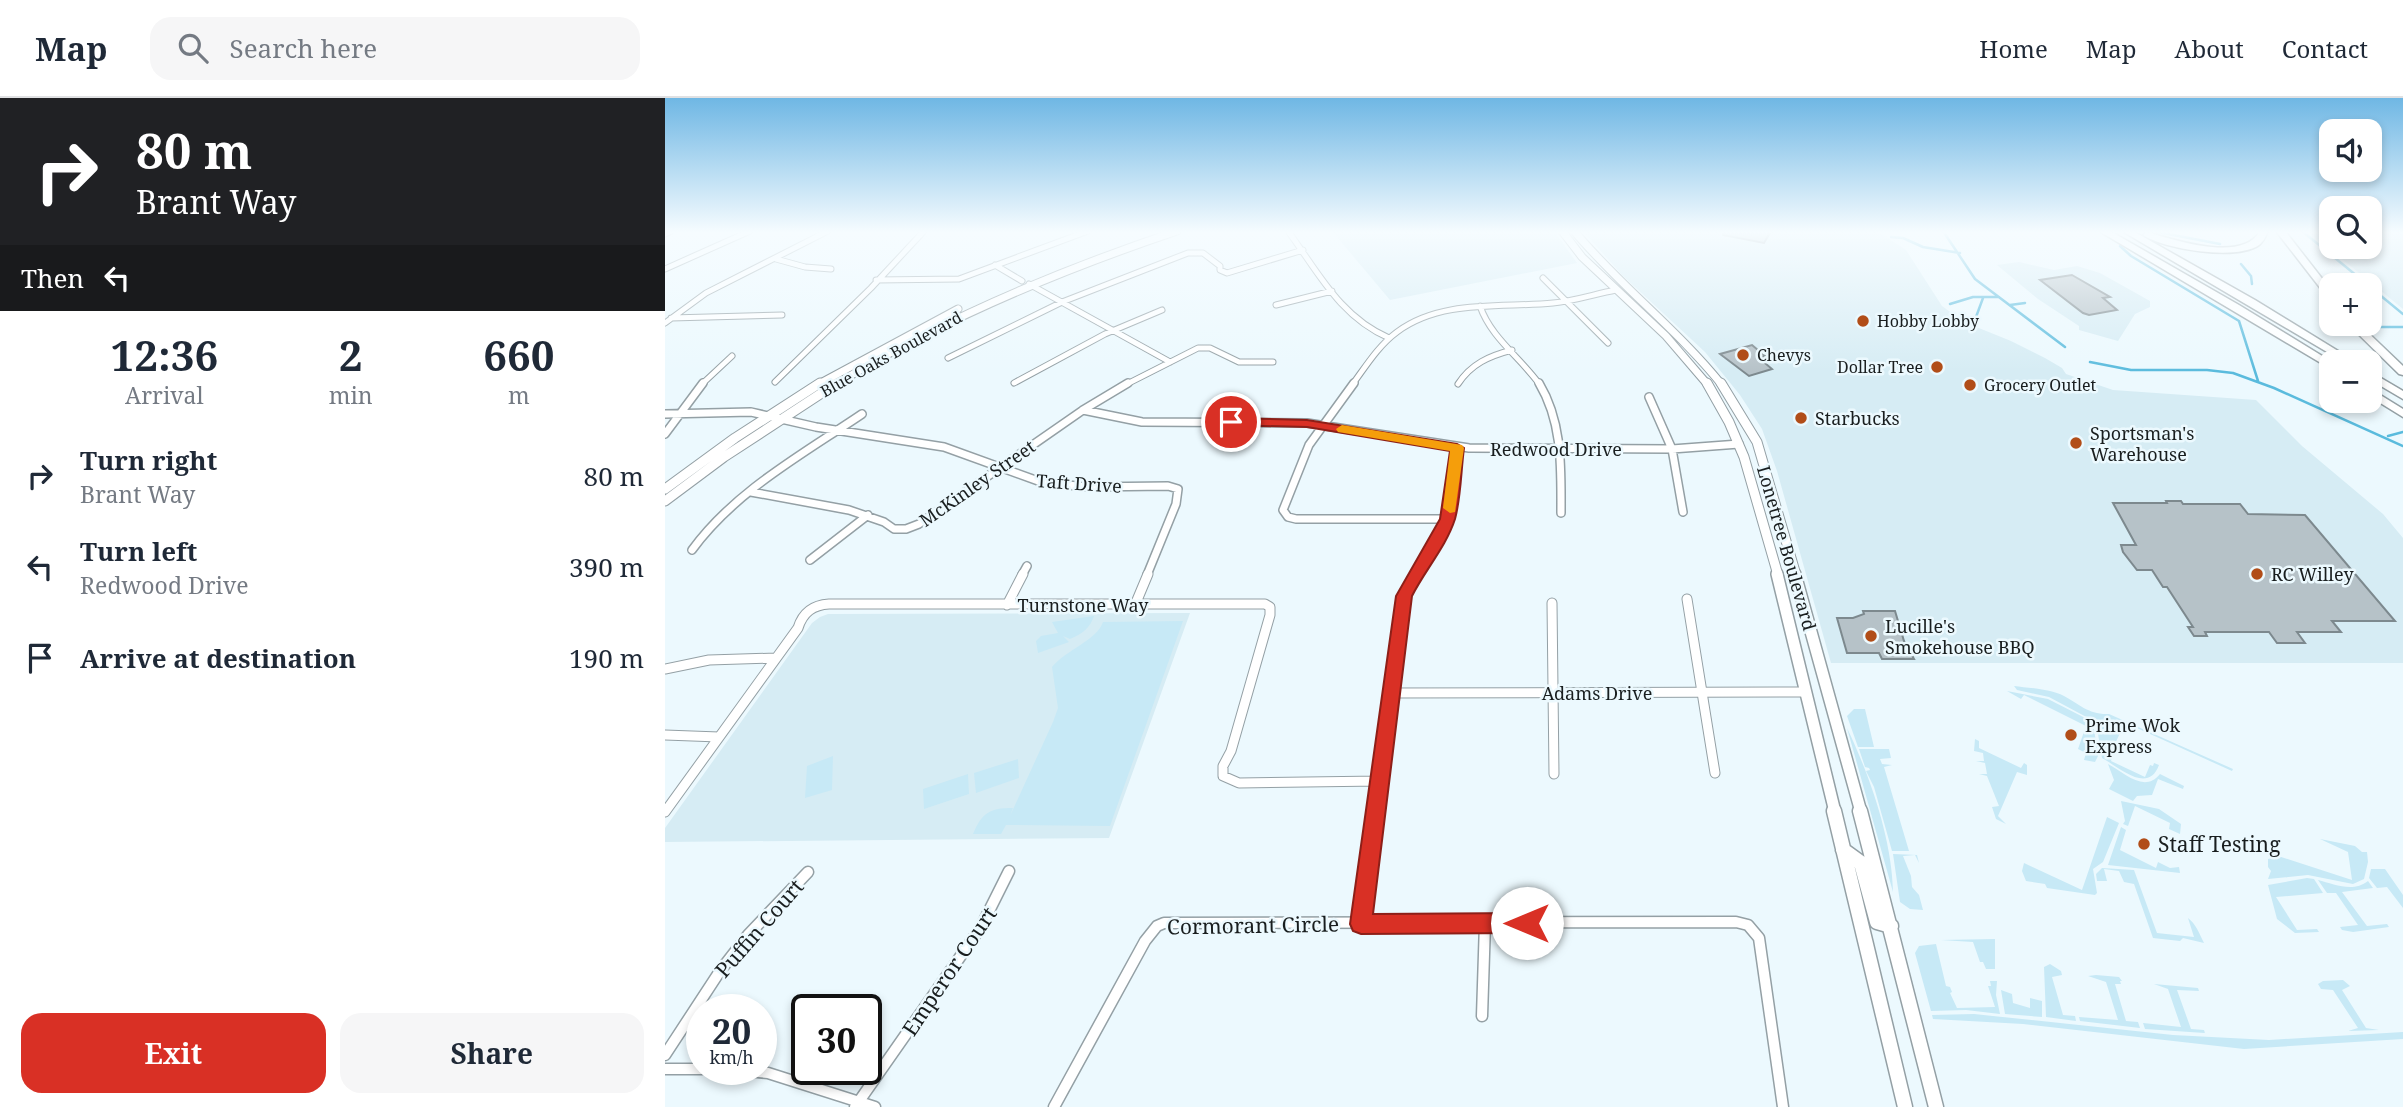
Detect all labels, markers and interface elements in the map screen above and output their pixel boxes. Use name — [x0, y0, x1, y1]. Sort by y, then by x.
search box — [150, 17, 640, 80]
text: Map — [35, 26, 108, 71]
icon: search — [174, 29, 212, 67]
text: Search here — [230, 30, 377, 66]
text: Home — [1979, 32, 2048, 65]
text: Map — [2086, 32, 2137, 65]
text: About — [2175, 32, 2244, 65]
text: Contact — [2282, 32, 2368, 65]
text: 80 m — [136, 117, 252, 183]
map controls — [2319, 119, 2382, 413]
button: sound — [2319, 119, 2382, 182]
icon: right — [21, 126, 112, 217]
text: Brant Way — [136, 180, 296, 223]
button: search — [2319, 196, 2382, 259]
icon: left — [98, 259, 136, 297]
text: Then — [21, 260, 84, 296]
button: + — [2319, 273, 2382, 336]
street label: Blue Oaks Boulevard — [816, 306, 966, 402]
place label: Hobby Lobby — [1877, 310, 1980, 332]
marker: Hobby Lobby — [1855, 313, 1871, 329]
text: 12:36 — [111, 326, 218, 383]
text: 2 — [339, 326, 363, 383]
text: 660 — [483, 326, 554, 383]
place label: Chevys — [1757, 344, 1811, 366]
marker: Chevys — [1735, 347, 1751, 363]
button: − — [2319, 350, 2382, 413]
place label: Dollar Tree — [1837, 356, 1923, 378]
marker: Dollar Tree — [1929, 359, 1945, 375]
place label: Grocery Outlet — [1984, 374, 2097, 396]
marker: Grocery Outlet — [1962, 377, 1978, 393]
text: Arrival — [125, 379, 204, 411]
text: min — [329, 379, 373, 411]
text: m — [508, 379, 530, 411]
pin — [1201, 392, 1261, 452]
icon: arrive — [1212, 403, 1250, 441]
place label: Starbucks — [1815, 406, 1900, 430]
marker: Starbucks — [1793, 410, 1809, 426]
place label: Sportsman's Warehouse — [2090, 421, 2194, 466]
street label: McKinley Street — [914, 434, 1040, 532]
marker: Sportsman's Warehouse — [2068, 435, 2084, 451]
street label: Redwood Drive — [1490, 437, 1622, 461]
text: Turn right — [80, 442, 217, 478]
icon: right — [21, 457, 59, 495]
text: 80 m — [584, 458, 644, 494]
street label: Lonetree Boulevard — [1752, 463, 1822, 633]
street label: Taft Drive — [1035, 468, 1123, 498]
text: Brant Way — [80, 478, 195, 510]
text: Turn left — [80, 533, 197, 569]
icon: left — [21, 548, 59, 586]
text: 390 m — [569, 549, 644, 585]
place label: RC Willey — [2271, 562, 2355, 586]
marker: RC Willey — [2249, 566, 2265, 582]
text: Redwood Drive — [80, 569, 249, 601]
street label: Turnstone Way — [1018, 593, 1149, 617]
place label: Lucille's Smokehouse BBQ — [1885, 614, 2035, 659]
marker: Lucille's Smokehouse BBQ — [1863, 628, 1879, 644]
icon: arrive — [21, 639, 59, 677]
text: Arrive at destination — [80, 640, 356, 676]
text: 190 m — [569, 640, 644, 676]
street label: Adams Drive — [1542, 681, 1652, 705]
place label: Prime Wok Express — [2085, 713, 2181, 758]
marker: Prime Wok Express — [2063, 727, 2079, 743]
place label: Staff Testing — [2158, 830, 2281, 858]
marker: Staff Testing — [2136, 836, 2152, 852]
street label: Puffin Court — [709, 873, 809, 983]
position arrow — [1490, 886, 1564, 960]
street label: Emperor Court — [895, 901, 1003, 1041]
street label: Cormorant Circle — [1167, 909, 1339, 941]
speed limit sign: 30 — [791, 994, 882, 1085]
text: 20 — [712, 1007, 751, 1054]
button: Exit — [21, 1013, 326, 1093]
button: Share — [340, 1013, 644, 1093]
text: km/h — [709, 1045, 754, 1069]

